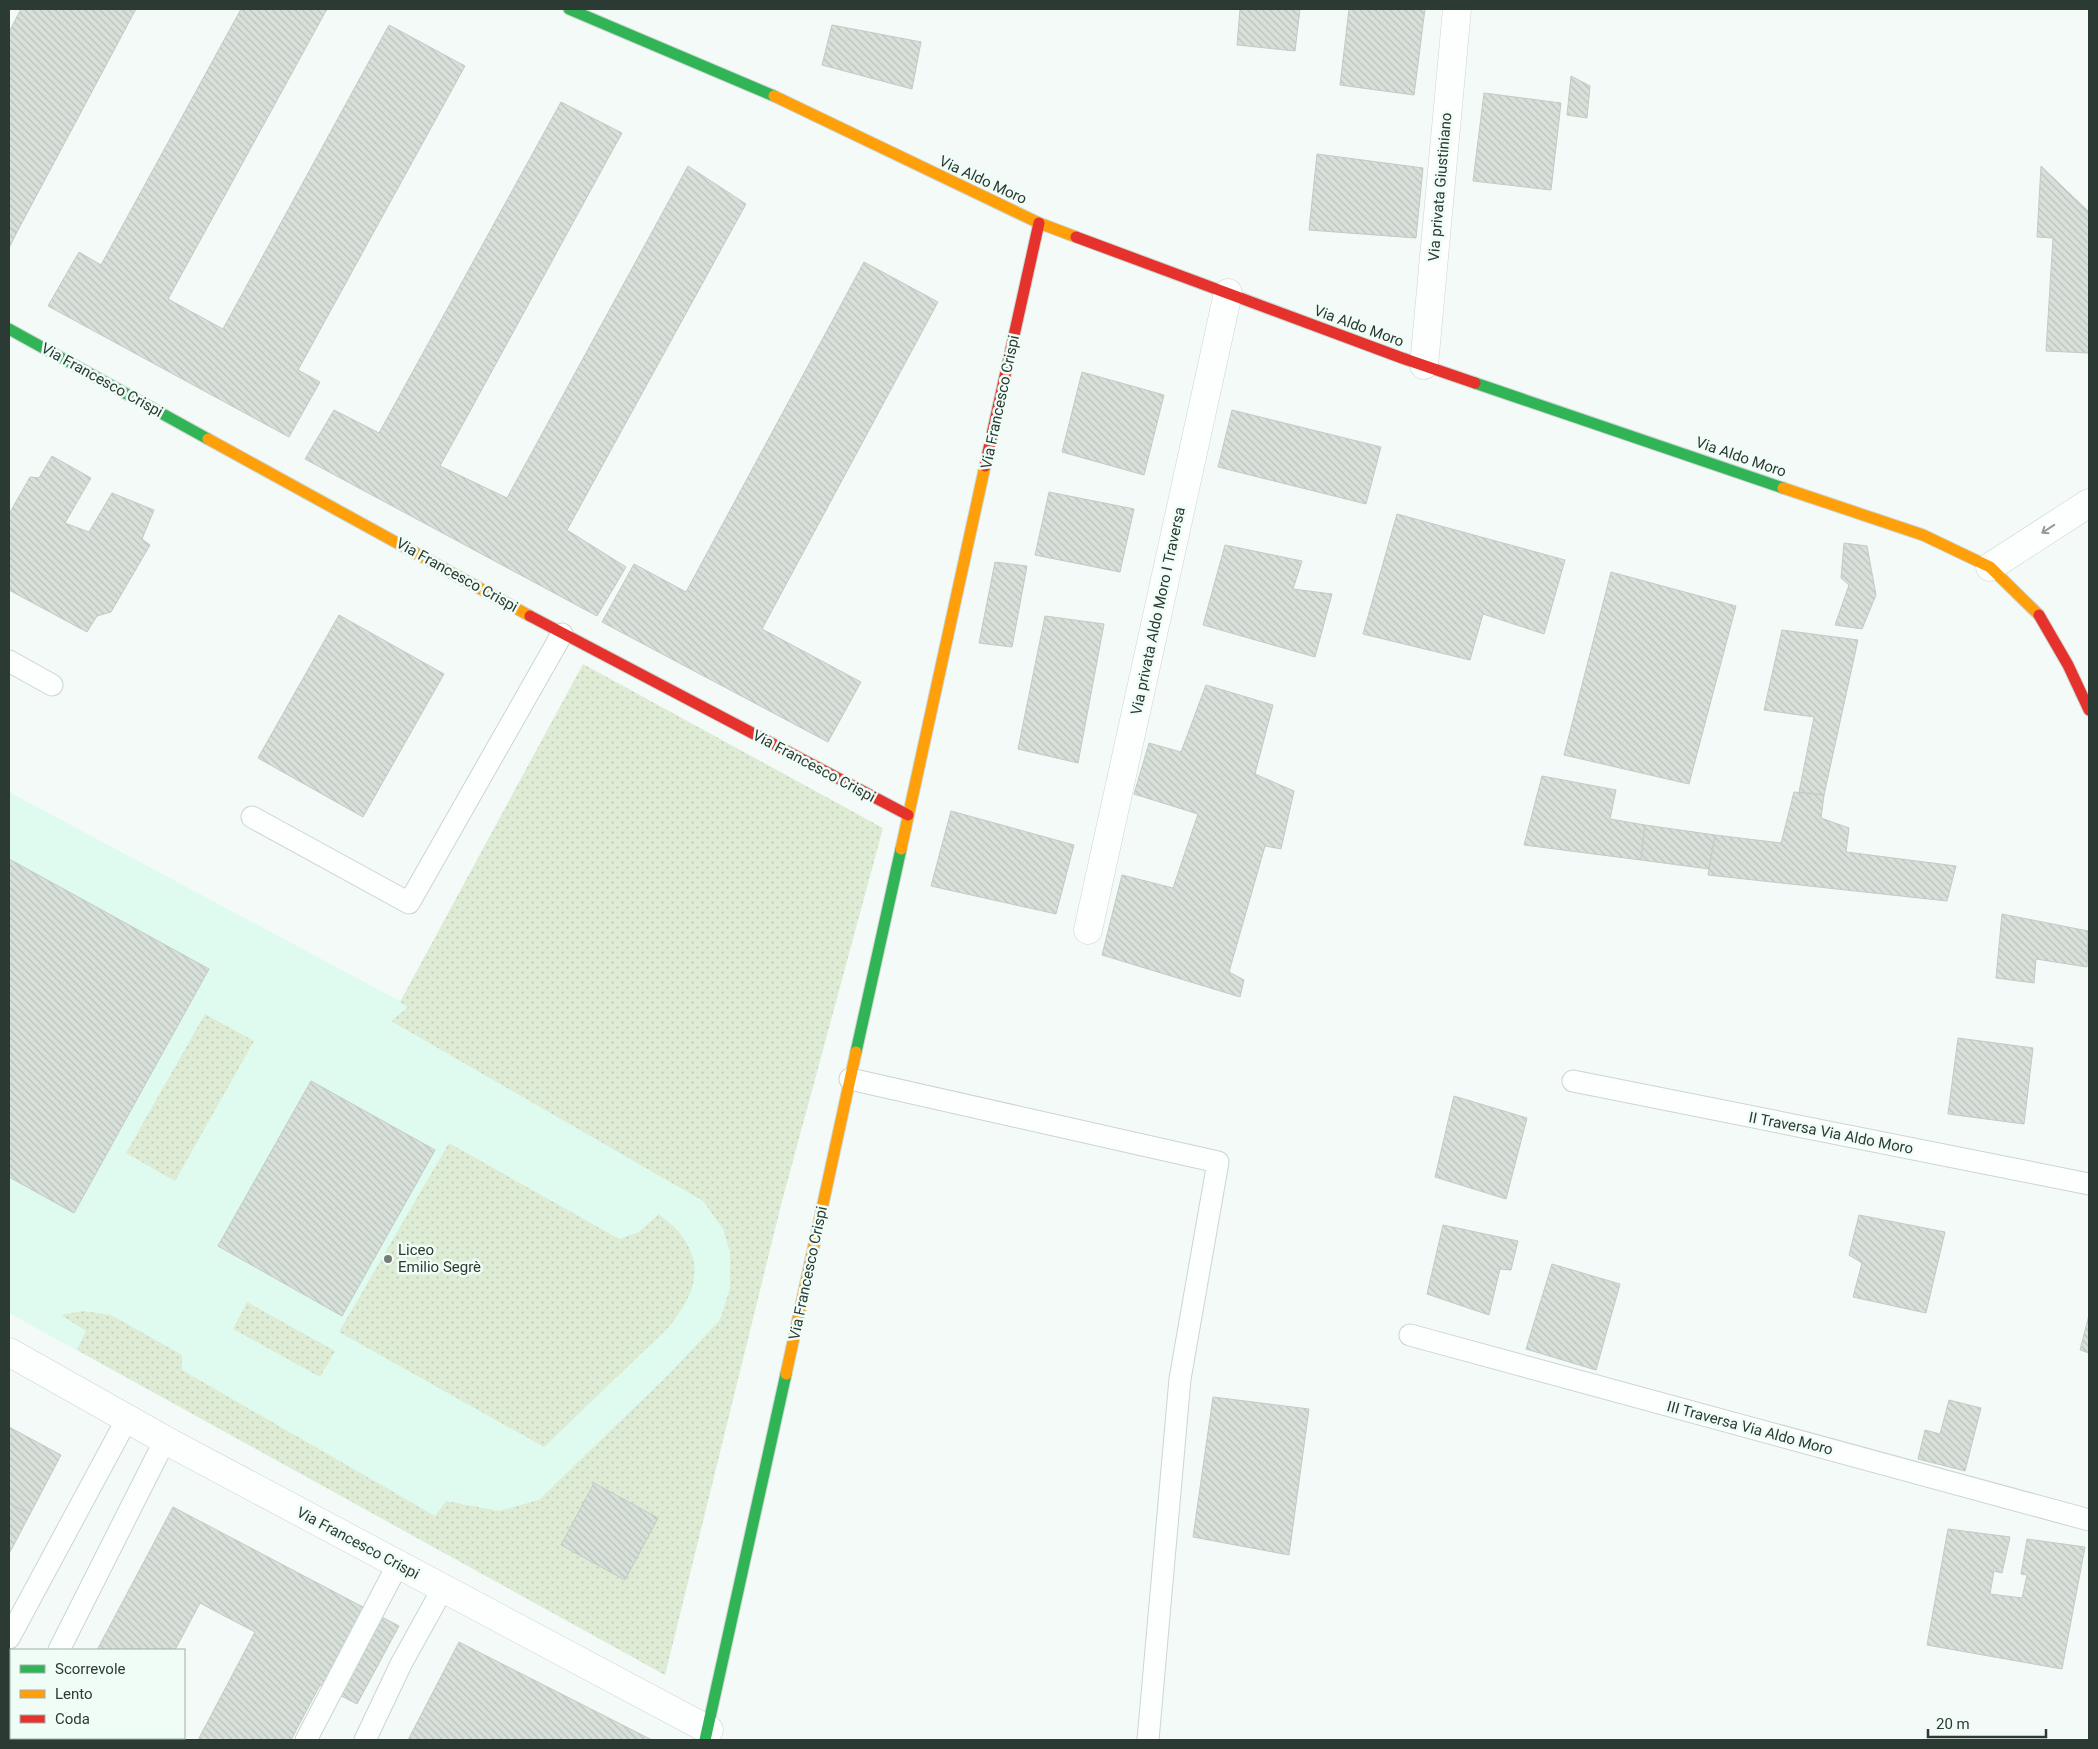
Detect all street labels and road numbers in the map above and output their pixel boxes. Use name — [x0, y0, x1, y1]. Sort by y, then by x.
street label: Via privata Giustiniano — [1425, 112, 1455, 262]
street label: Via Aldo Moro — [936, 152, 1030, 208]
street label: Via Aldo Moro — [1312, 301, 1406, 351]
street label: Via Francesco Crispi — [977, 333, 1023, 471]
street label: Via Francesco Crispi — [38, 339, 166, 421]
street label: Via Aldo Moro — [1693, 433, 1789, 481]
street label: Via privata Aldo Moro I Traversa — [1127, 505, 1189, 717]
street label: Via Francesco Crispi — [393, 534, 521, 616]
street label: Via Francesco Crispi — [750, 726, 878, 806]
street label: II Traversa Via Aldo Moro — [1747, 1108, 1915, 1158]
street label: Via Francesco Crispi — [785, 1204, 831, 1342]
street label: III Traversa Via Aldo Moro — [1665, 1397, 1835, 1459]
street label: Via Francesco Crispi — [294, 1503, 422, 1583]

